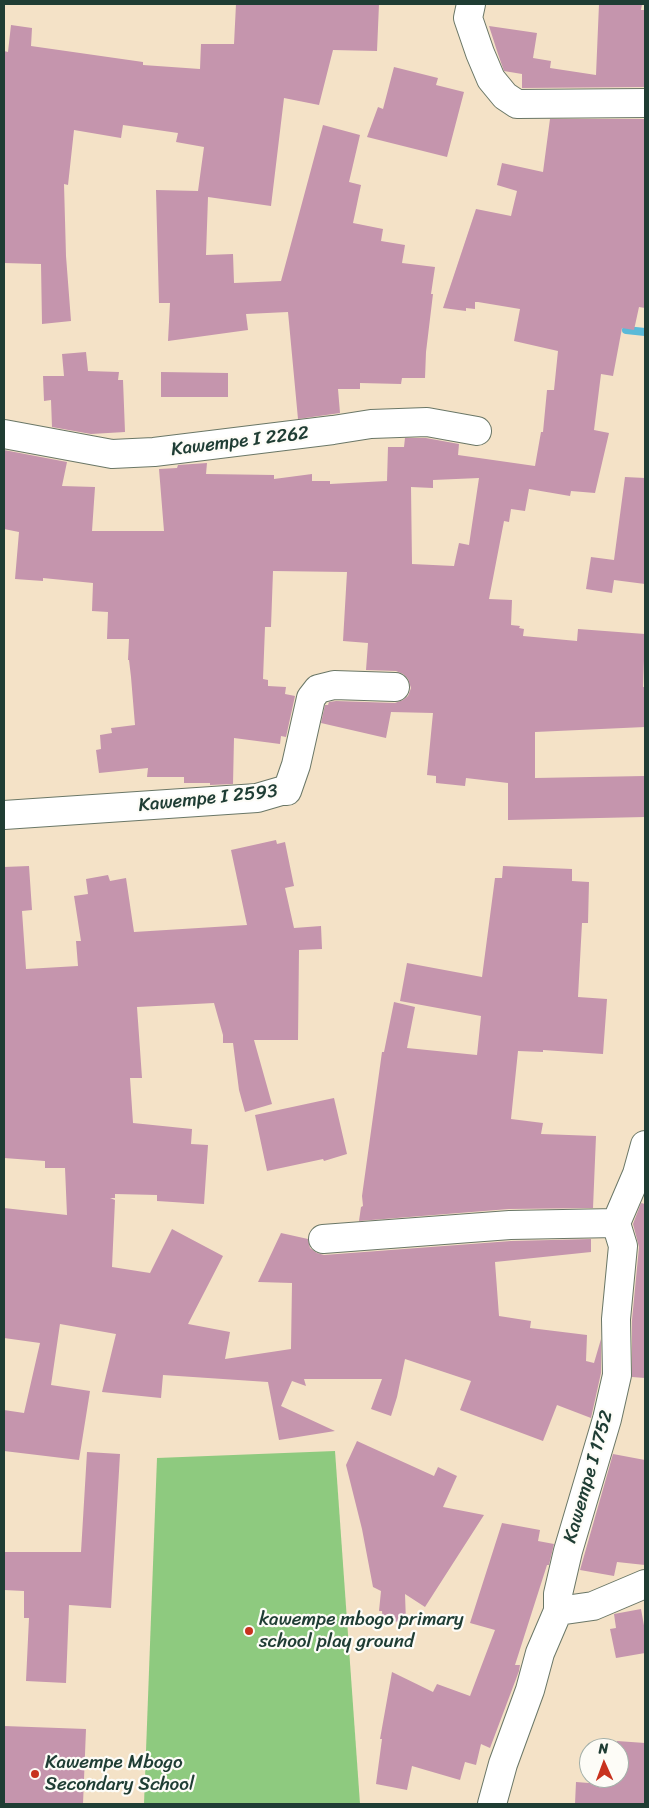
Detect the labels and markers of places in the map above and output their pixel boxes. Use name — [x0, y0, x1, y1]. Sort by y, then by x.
place label: kawempe mbogo primary school play ground — [259, 1609, 464, 1653]
marker: kawempe mbogo primary school play ground — [243, 1625, 255, 1637]
place label: Kawempe Mbogo Secondary School — [45, 1752, 194, 1796]
marker: Kawempe Mbogo Secondary School — [29, 1768, 41, 1780]

